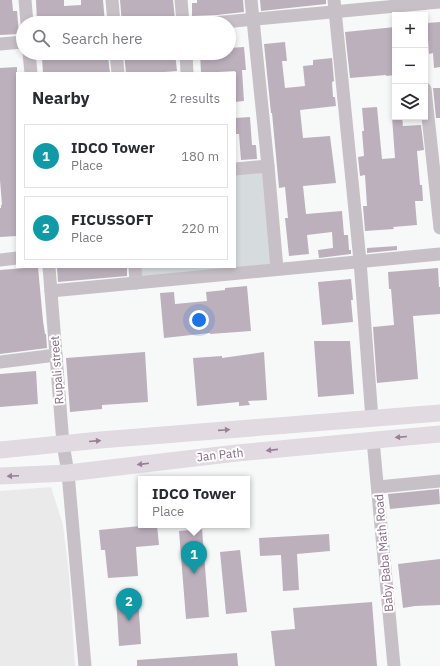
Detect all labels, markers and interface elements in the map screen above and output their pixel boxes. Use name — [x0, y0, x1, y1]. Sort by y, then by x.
map controls — [392, 12, 428, 120]
button: + — [392, 12, 428, 48]
search box — [16, 16, 236, 60]
icon: search — [30, 27, 52, 49]
text: Search here — [62, 29, 142, 48]
button: − — [392, 48, 428, 84]
button: layers — [392, 84, 428, 120]
text: Nearby — [32, 87, 90, 109]
text: 2 results — [169, 90, 220, 107]
text: IDCO Tower — [71, 138, 155, 157]
text: 1 — [42, 148, 50, 165]
text: 180 m — [181, 148, 219, 165]
text: Place — [71, 157, 103, 174]
text: FICUSSOFT — [71, 210, 153, 229]
text: 2 — [42, 220, 50, 237]
text: 220 m — [181, 220, 219, 237]
text: Place — [71, 229, 103, 246]
your location — [189, 310, 209, 330]
street label: Rupali street — [47, 335, 66, 405]
one-way arrow — [218, 427, 230, 434]
one-way arrow — [395, 434, 407, 441]
one-way arrow — [89, 437, 101, 444]
street label: Jan Path — [196, 445, 244, 464]
one-way arrow — [266, 446, 278, 453]
one-way arrow — [137, 461, 149, 467]
one-way arrow — [7, 472, 19, 479]
popup — [138, 476, 250, 528]
text: IDCO Tower — [152, 484, 236, 503]
street label: Baby Baba Math Road — [371, 494, 396, 612]
text: Place — [152, 503, 184, 520]
pin: 1 — [181, 541, 207, 574]
pin: 2 — [116, 588, 142, 621]

